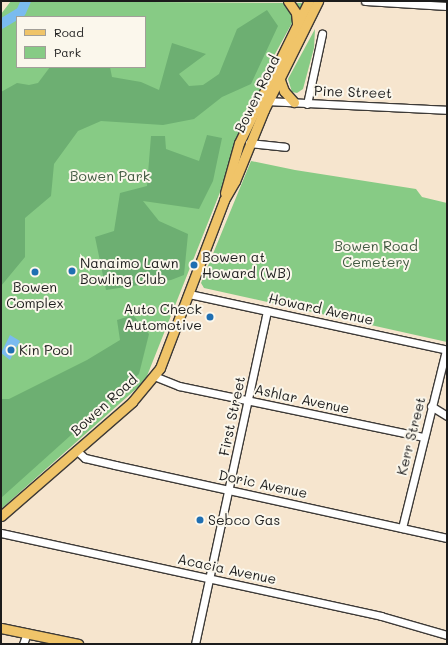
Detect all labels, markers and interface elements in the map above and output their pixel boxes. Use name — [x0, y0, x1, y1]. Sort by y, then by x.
legend — [16, 16, 146, 68]
text: Road — [54, 24, 84, 40]
text: Park — [54, 44, 81, 60]
street label: Bowen Road — [231, 53, 283, 135]
street label: Pine Street — [314, 82, 392, 102]
park label: Bowen Park — [70, 168, 150, 184]
park label: Bowen Road Cemetery — [334, 238, 418, 270]
place label: Bowen at Howard (WB) — [202, 249, 291, 282]
place label: Nanaimo Lawn Bowling Club — [80, 255, 178, 288]
marker: Bowen at Howard (WB) — [189, 260, 199, 270]
marker: Nanaimo Lawn Bowling Club — [67, 266, 77, 276]
marker: Bowen Complex — [30, 267, 40, 277]
place label: Bowen Complex — [6, 279, 64, 312]
street label: Howard Avenue — [267, 290, 375, 328]
place label: Auto Check Automotive — [123, 301, 202, 334]
marker: Auto Check Automotive — [205, 312, 215, 322]
place label: Kin Pool — [19, 342, 73, 358]
marker: Kin Pool — [6, 345, 16, 355]
street label: Bowen Road — [67, 371, 141, 439]
street label: First Street — [215, 375, 249, 457]
street label: Ashlar Avenue — [253, 381, 351, 417]
street label: Kerr Street — [393, 395, 429, 477]
street label: Doric Avenue — [217, 466, 309, 502]
place label: Sebco Gas — [208, 512, 280, 528]
marker: Sebco Gas — [195, 515, 205, 525]
street label: Acacia Avenue — [176, 550, 278, 588]

